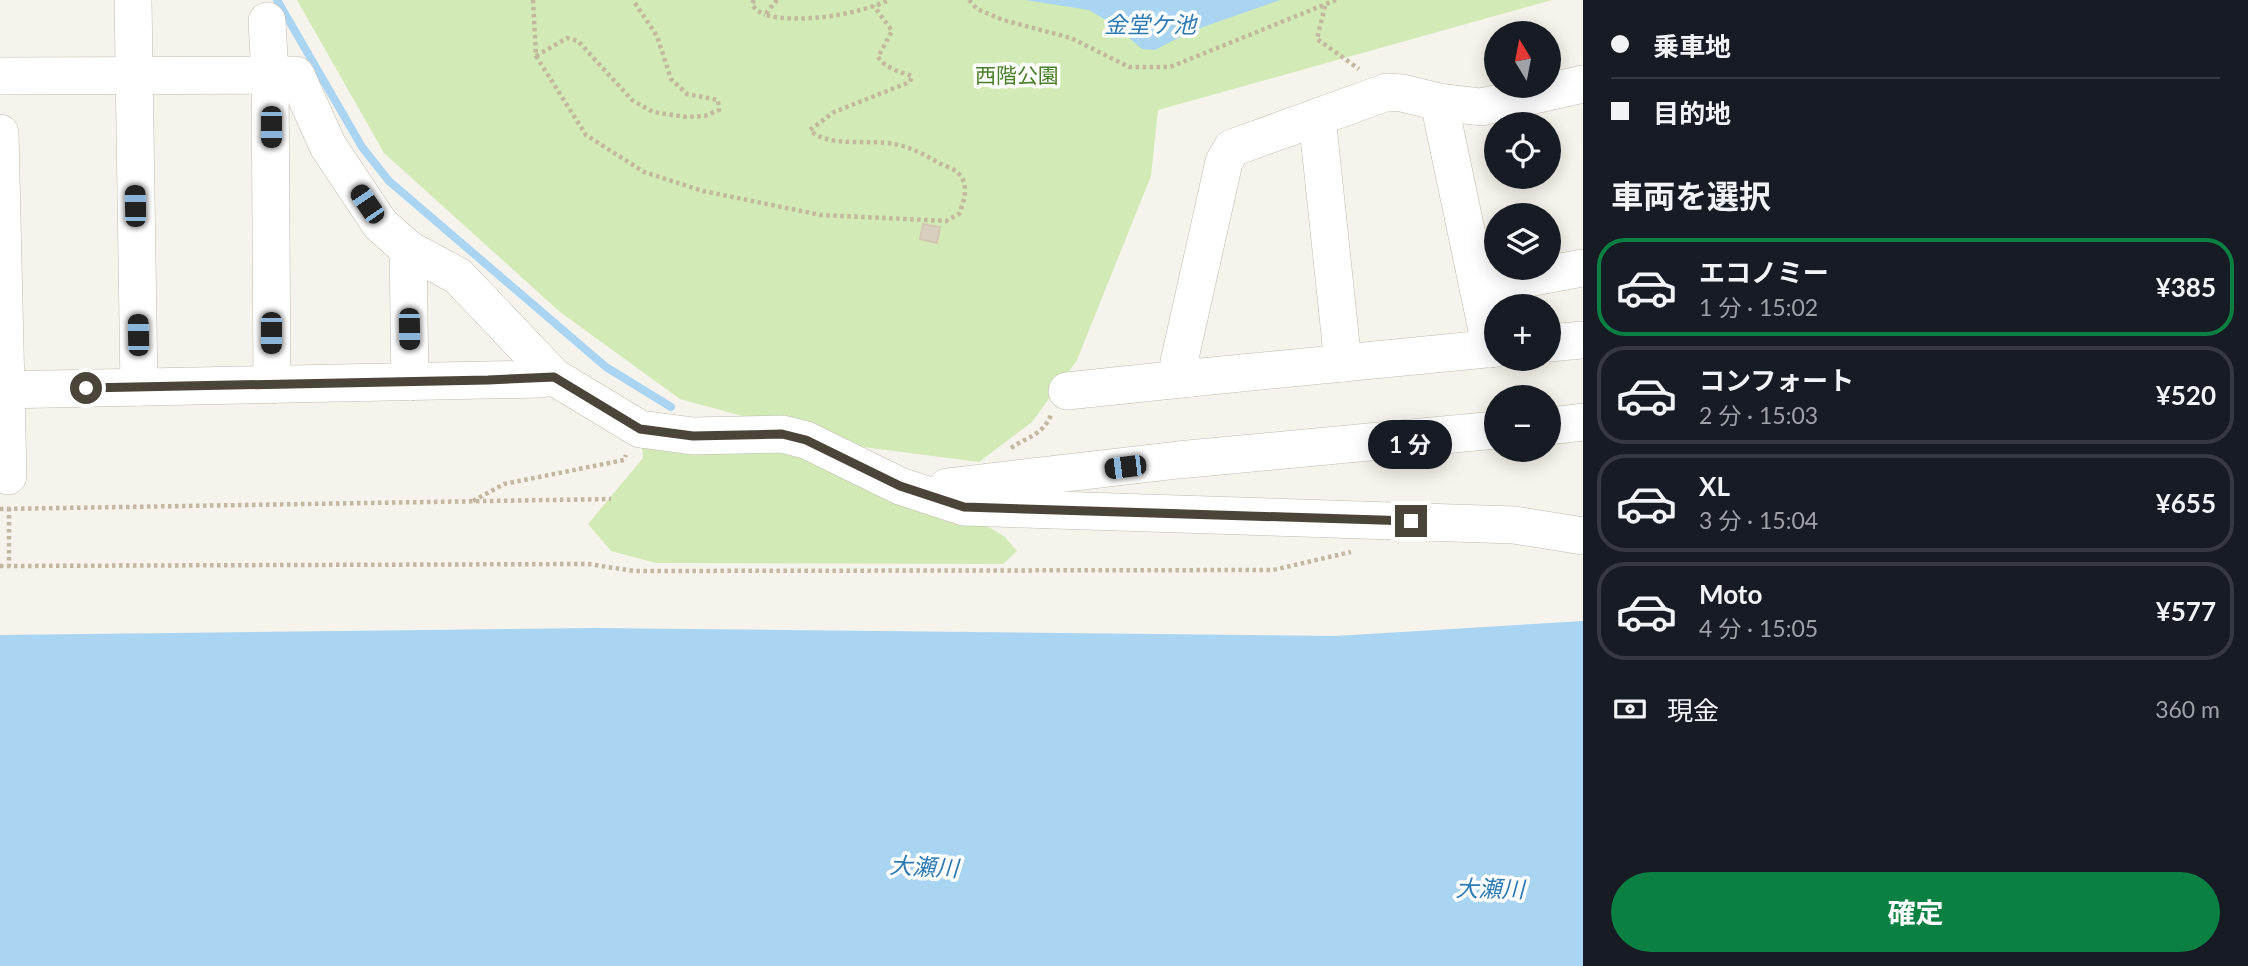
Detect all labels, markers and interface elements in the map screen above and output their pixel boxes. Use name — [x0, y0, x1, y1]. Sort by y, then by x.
water label: 金堂ケ池 — [1104, 10, 1198, 38]
north arrow — [1484, 21, 1561, 98]
map controls — [1484, 21, 1561, 462]
text: 乗車地 — [1653, 30, 1731, 62]
park label: 西階公園 — [975, 62, 1059, 87]
text: 目的地 — [1653, 97, 1731, 129]
car — [261, 106, 282, 148]
button: locate — [1484, 112, 1561, 189]
text: 車両を選択 — [1611, 176, 1771, 215]
car — [347, 181, 388, 227]
car — [125, 185, 146, 227]
button: layers — [1484, 203, 1561, 280]
icon: car — [1615, 256, 1678, 319]
text: エコノミー — [1699, 256, 1829, 288]
text: ¥385 — [2156, 271, 2216, 303]
text: 1 分 · 15:02 — [1699, 293, 1818, 321]
button: + — [1484, 294, 1561, 371]
car — [399, 308, 420, 350]
car — [261, 312, 282, 354]
car — [128, 314, 149, 356]
icon: car — [1615, 364, 1678, 427]
text: コンフォート — [1699, 364, 1854, 396]
route start — [70, 372, 102, 404]
text: ¥520 — [2156, 379, 2216, 411]
button: − — [1484, 385, 1561, 462]
text: 2 分 · 15:03 — [1699, 401, 1818, 429]
callout: 1 分 — [1369, 420, 1453, 468]
text: 1 分 — [1389, 430, 1431, 458]
car — [1103, 454, 1148, 480]
text: XL — [1699, 470, 1730, 502]
icon: car — [1615, 472, 1678, 535]
text: ¥655 — [2156, 487, 2216, 519]
route end — [1395, 505, 1427, 537]
text: 3 分 · 15:04 — [1699, 506, 1818, 534]
text: Moto — [1699, 578, 1762, 610]
icon: car — [1615, 580, 1678, 643]
text: ¥577 — [2156, 595, 2216, 627]
text: 4 分 · 15:05 — [1699, 614, 1818, 642]
icon: cash — [1611, 690, 1649, 728]
text: 現金 — [1667, 694, 1719, 726]
text: 360 m — [2155, 695, 2220, 723]
water label: 大瀬川 — [889, 850, 962, 882]
button: 確定 — [1611, 872, 2220, 952]
water label: 大瀬川 — [1455, 873, 1528, 903]

